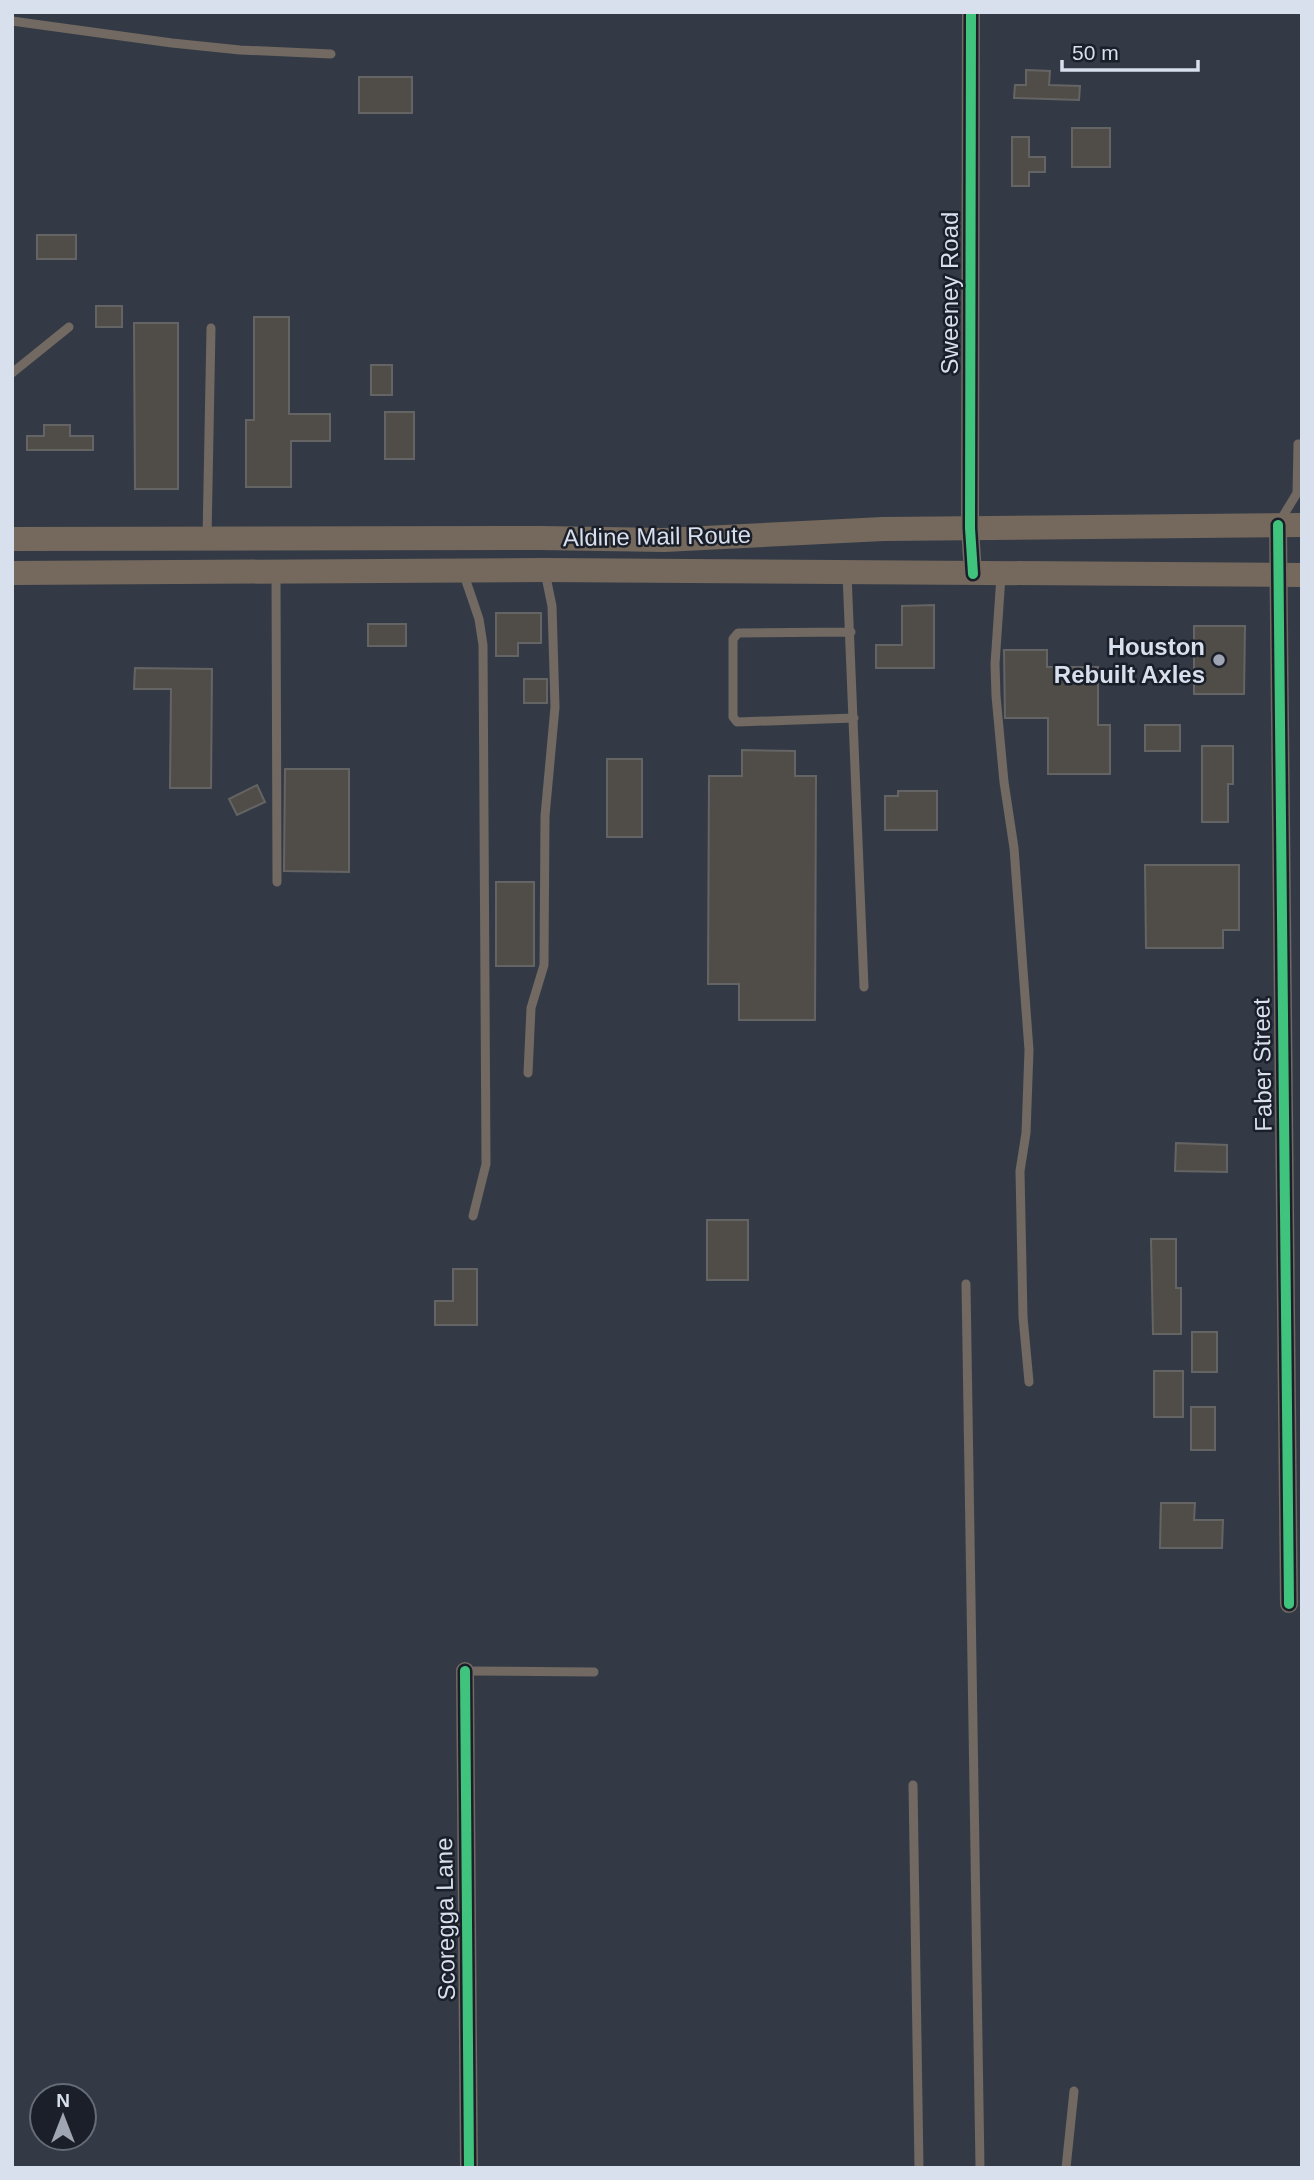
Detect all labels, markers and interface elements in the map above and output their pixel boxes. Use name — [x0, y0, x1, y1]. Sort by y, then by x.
scale bar — [1062, 28, 1198, 72]
text: 50 m — [1072, 41, 1119, 64]
street label: Sweeney Road — [936, 212, 963, 374]
street label: Aldine Mail Route — [563, 521, 751, 551]
place label: Houston Rebuilt Axles — [1054, 633, 1205, 688]
marker: Houston Rebuilt Axles — [1211, 652, 1227, 668]
street label: Faber Street — [1247, 998, 1277, 1132]
street label: Scoregga Lane — [430, 1837, 460, 2001]
north arrow — [28, 2082, 98, 2152]
text: N — [56, 2090, 70, 2111]

